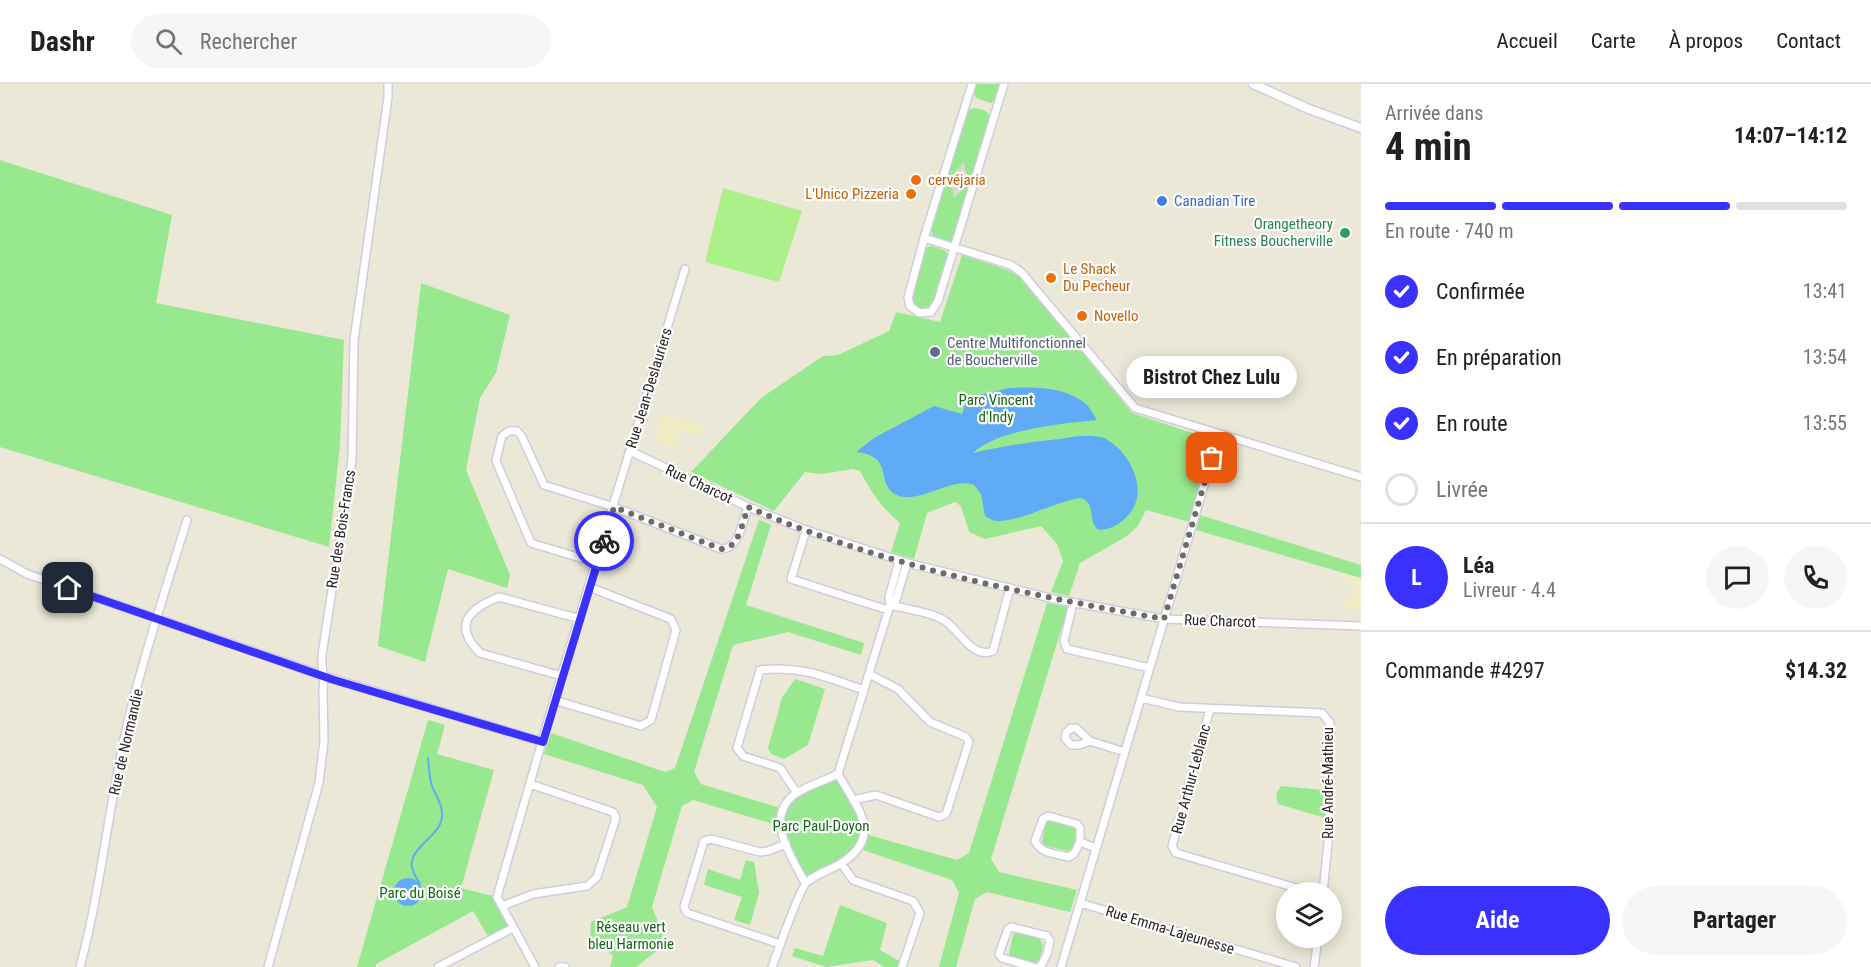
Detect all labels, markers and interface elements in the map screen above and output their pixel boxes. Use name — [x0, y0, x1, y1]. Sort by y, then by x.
search box — [131, 14, 551, 68]
text: Dashr — [30, 25, 95, 58]
icon: search — [152, 25, 185, 58]
text: Rechercher — [200, 29, 297, 54]
text: Accueil — [1497, 29, 1558, 53]
text: Carte — [1591, 29, 1636, 53]
text: À propos — [1669, 29, 1743, 53]
text: Contact — [1776, 29, 1841, 53]
text: Arrivée dans — [1385, 101, 1483, 125]
text: 14:07–14:12 — [1734, 123, 1847, 148]
text: 4 min — [1385, 124, 1472, 170]
place label: cervéjaria — [928, 171, 986, 189]
marker: cervéjaria — [909, 173, 923, 187]
place label: L'Unico Pizzeria — [805, 185, 899, 203]
marker: L'Unico Pizzeria — [904, 187, 918, 201]
place label: Canadian Tire — [1174, 192, 1255, 210]
marker: Canadian Tire — [1155, 194, 1169, 208]
place label: Orangetheory Fitness Boucherville — [1214, 215, 1333, 250]
text: En route · 740 m — [1385, 219, 1513, 243]
marker: Orangetheory Fitness Boucherville — [1338, 226, 1352, 240]
place label: Le Shack Du Pecheur — [1063, 260, 1131, 295]
marker: Le Shack Du Pecheur — [1044, 271, 1058, 285]
icon: check — [1385, 275, 1418, 308]
text: Confirmée — [1436, 279, 1525, 304]
text: 13:41 — [1803, 279, 1847, 303]
place label: Novello — [1094, 307, 1138, 325]
marker: Novello — [1075, 309, 1089, 323]
street label: Rue Jean-Deslauriers — [622, 325, 676, 450]
place label: Centre Multifonctionnel de Boucherville — [947, 334, 1086, 369]
icon: check — [1385, 341, 1418, 374]
marker: Centre Multifonctionnel de Boucherville — [928, 345, 942, 359]
text: En préparation — [1436, 345, 1562, 370]
text: 13:54 — [1803, 345, 1847, 369]
callout: Bistrot Chez Lulu — [1126, 356, 1298, 398]
text: Bistrot Chez Lulu — [1143, 365, 1280, 389]
park label: Parc Vincent d'Indy — [959, 391, 1034, 426]
icon: check — [1385, 407, 1418, 440]
text: En route — [1436, 411, 1508, 436]
text: 13:55 — [1803, 411, 1847, 435]
pin — [1186, 432, 1237, 483]
icon: bag — [1195, 441, 1228, 474]
street label: Rue Charcot — [663, 461, 735, 507]
street label: Rue des Bois-Francs — [323, 468, 359, 590]
text: Livrée — [1436, 477, 1488, 502]
courier — [574, 511, 634, 571]
icon: bike — [588, 525, 621, 558]
button: chat — [1706, 546, 1769, 609]
button: phone — [1784, 546, 1847, 609]
text: Léa — [1463, 553, 1494, 578]
pin — [42, 562, 93, 613]
text: L — [1411, 565, 1422, 590]
icon: home — [51, 571, 84, 604]
text: Livreur · 4.4 — [1463, 578, 1556, 602]
street label: Rue Charcot — [1184, 611, 1256, 631]
text: Commande #4297 — [1385, 658, 1545, 683]
text: $14.32 — [1785, 658, 1847, 683]
street label: Rue de Normandie — [105, 687, 147, 797]
street label: Rue Arthur-Leblanc — [1168, 722, 1214, 836]
street label: Rue André-Mathieu — [1319, 727, 1337, 839]
park label: Parc Paul-Doyon — [773, 817, 869, 835]
map controls — [1276, 882, 1342, 948]
button: layers — [1276, 882, 1342, 948]
park label: Parc du Boisé — [379, 884, 461, 902]
button: Aide — [1385, 886, 1610, 955]
button: Partager — [1622, 886, 1847, 955]
street label: Rue Emma-Lajeunesse — [1103, 902, 1237, 958]
park label: Réseau vert bleu Harmonie — [588, 918, 674, 953]

